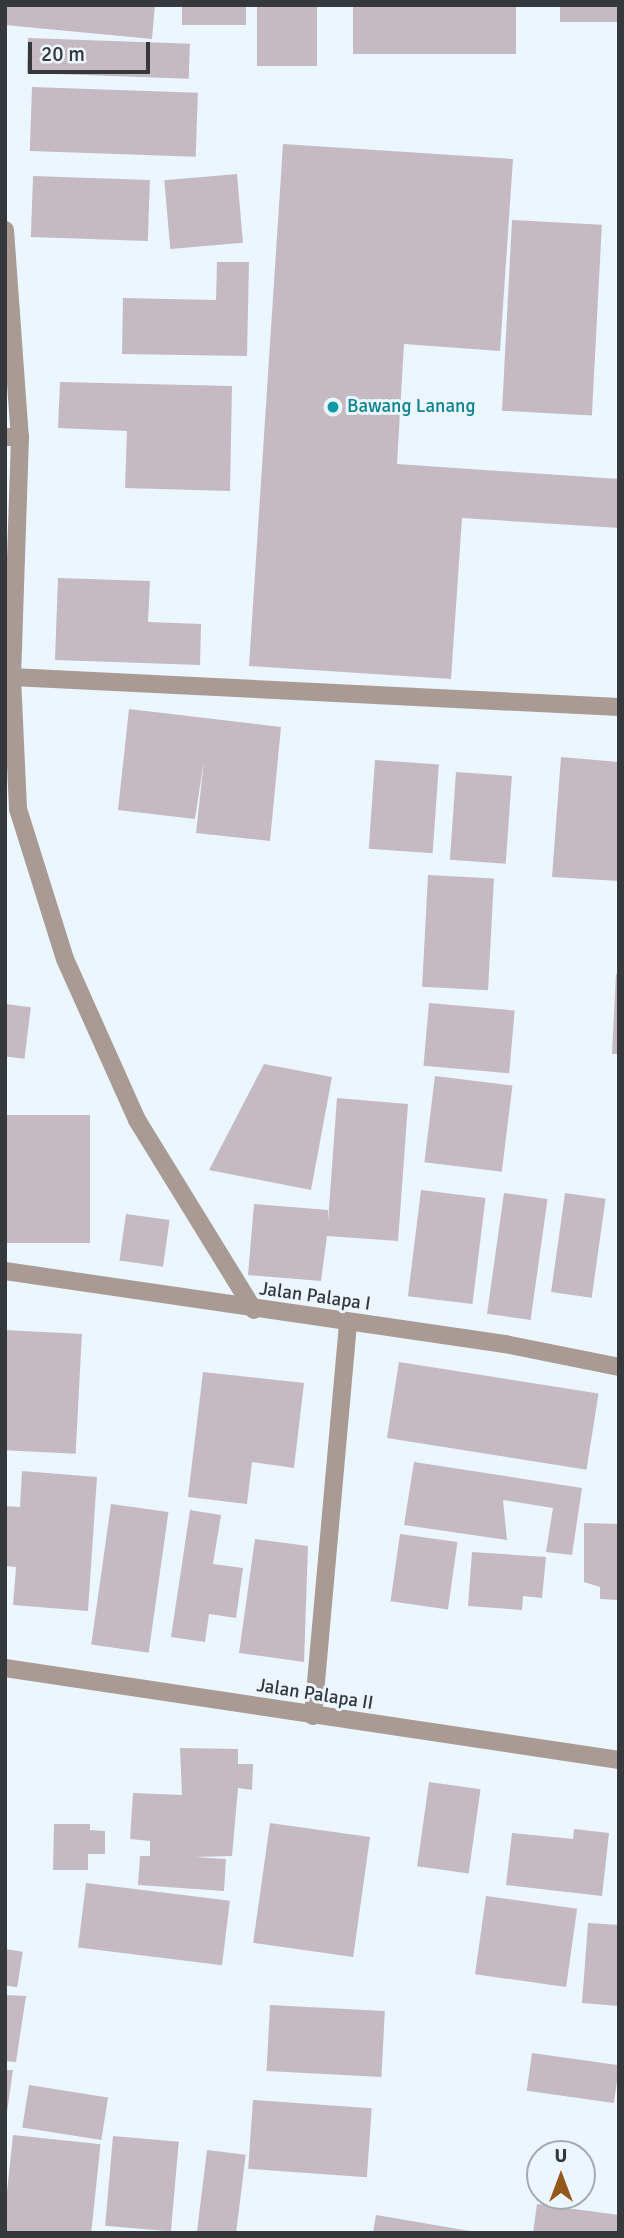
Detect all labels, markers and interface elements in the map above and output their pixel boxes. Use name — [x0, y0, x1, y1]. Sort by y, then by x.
scale bar — [32, 28, 154, 72]
text: 20 m — [41, 41, 85, 67]
place label: Bawang Lanang — [347, 396, 475, 418]
marker: Bawang Lanang — [325, 399, 341, 415]
street label: Jalan Palapa I — [258, 1278, 372, 1316]
street label: Jalan Palapa II — [255, 1675, 375, 1715]
north arrow — [526, 2140, 596, 2210]
text: U — [555, 2144, 567, 2168]

